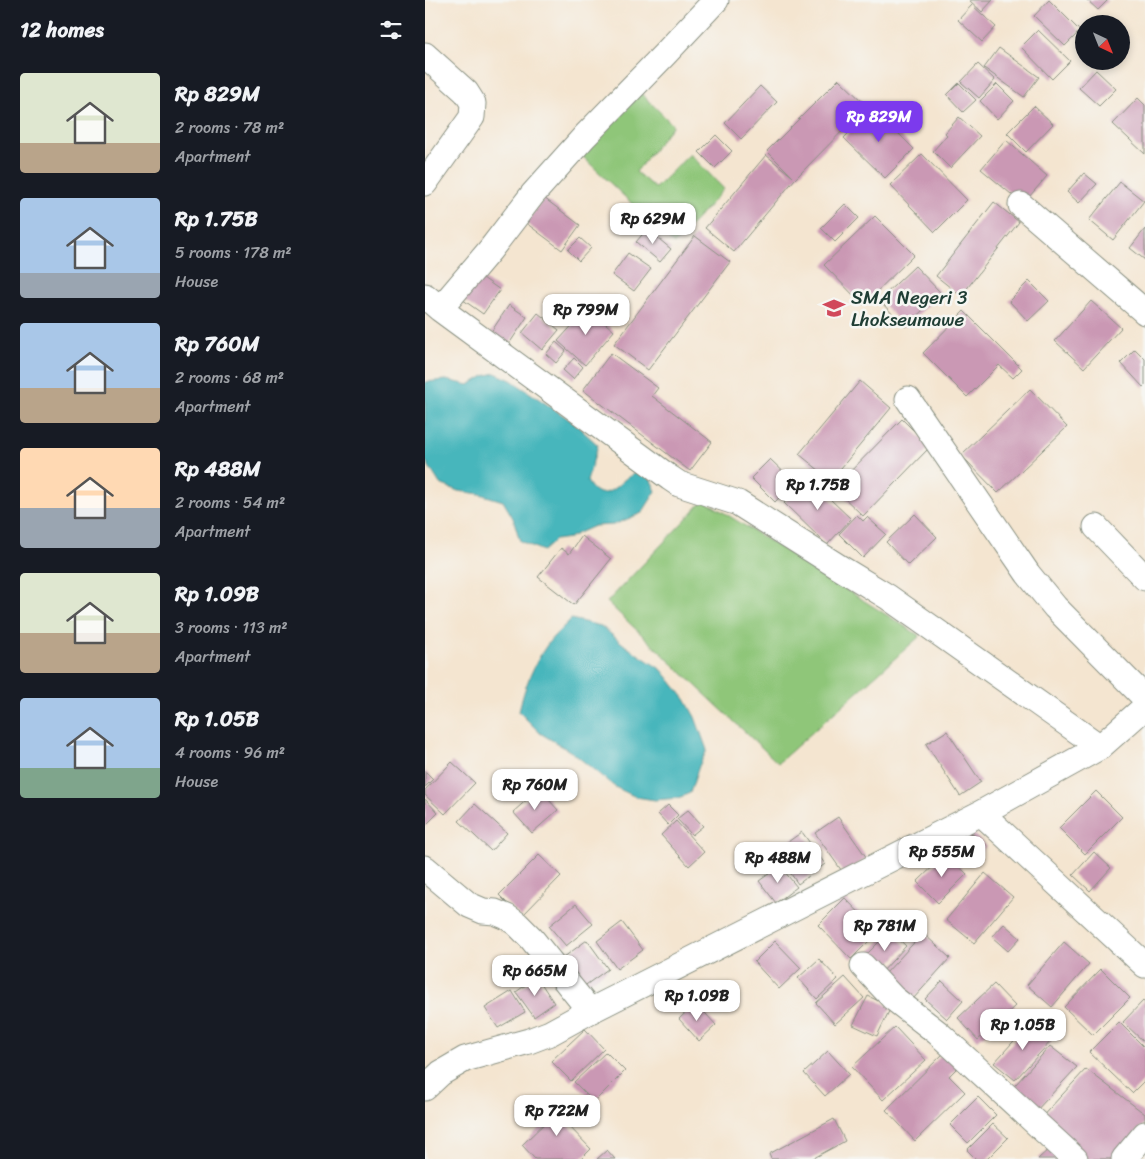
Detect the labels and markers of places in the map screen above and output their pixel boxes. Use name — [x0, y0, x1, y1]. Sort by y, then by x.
pin: Rp 829M — [833, 100, 925, 143]
pin: Rp 629M — [607, 202, 699, 245]
place label: SMA Negeri 3 Lhokseumawe — [851, 281, 968, 336]
pin: Rp 799M — [540, 294, 632, 336]
school or university icon: SMA Negeri 3 Lhokseumawe — [821, 295, 847, 321]
pin: Rp 1.75B — [766, 468, 870, 511]
pin: Rp 760M — [489, 768, 581, 811]
pin: Rp 555M — [896, 836, 988, 878]
pin: Rp 488M — [732, 842, 824, 884]
pin: Rp 781M — [839, 910, 931, 952]
pin: Rp 665M — [489, 954, 581, 997]
pin: Rp 1.09B — [645, 980, 749, 1022]
pin: Rp 1.05B — [971, 1008, 1075, 1051]
pin: Rp 722M — [511, 1094, 603, 1137]

